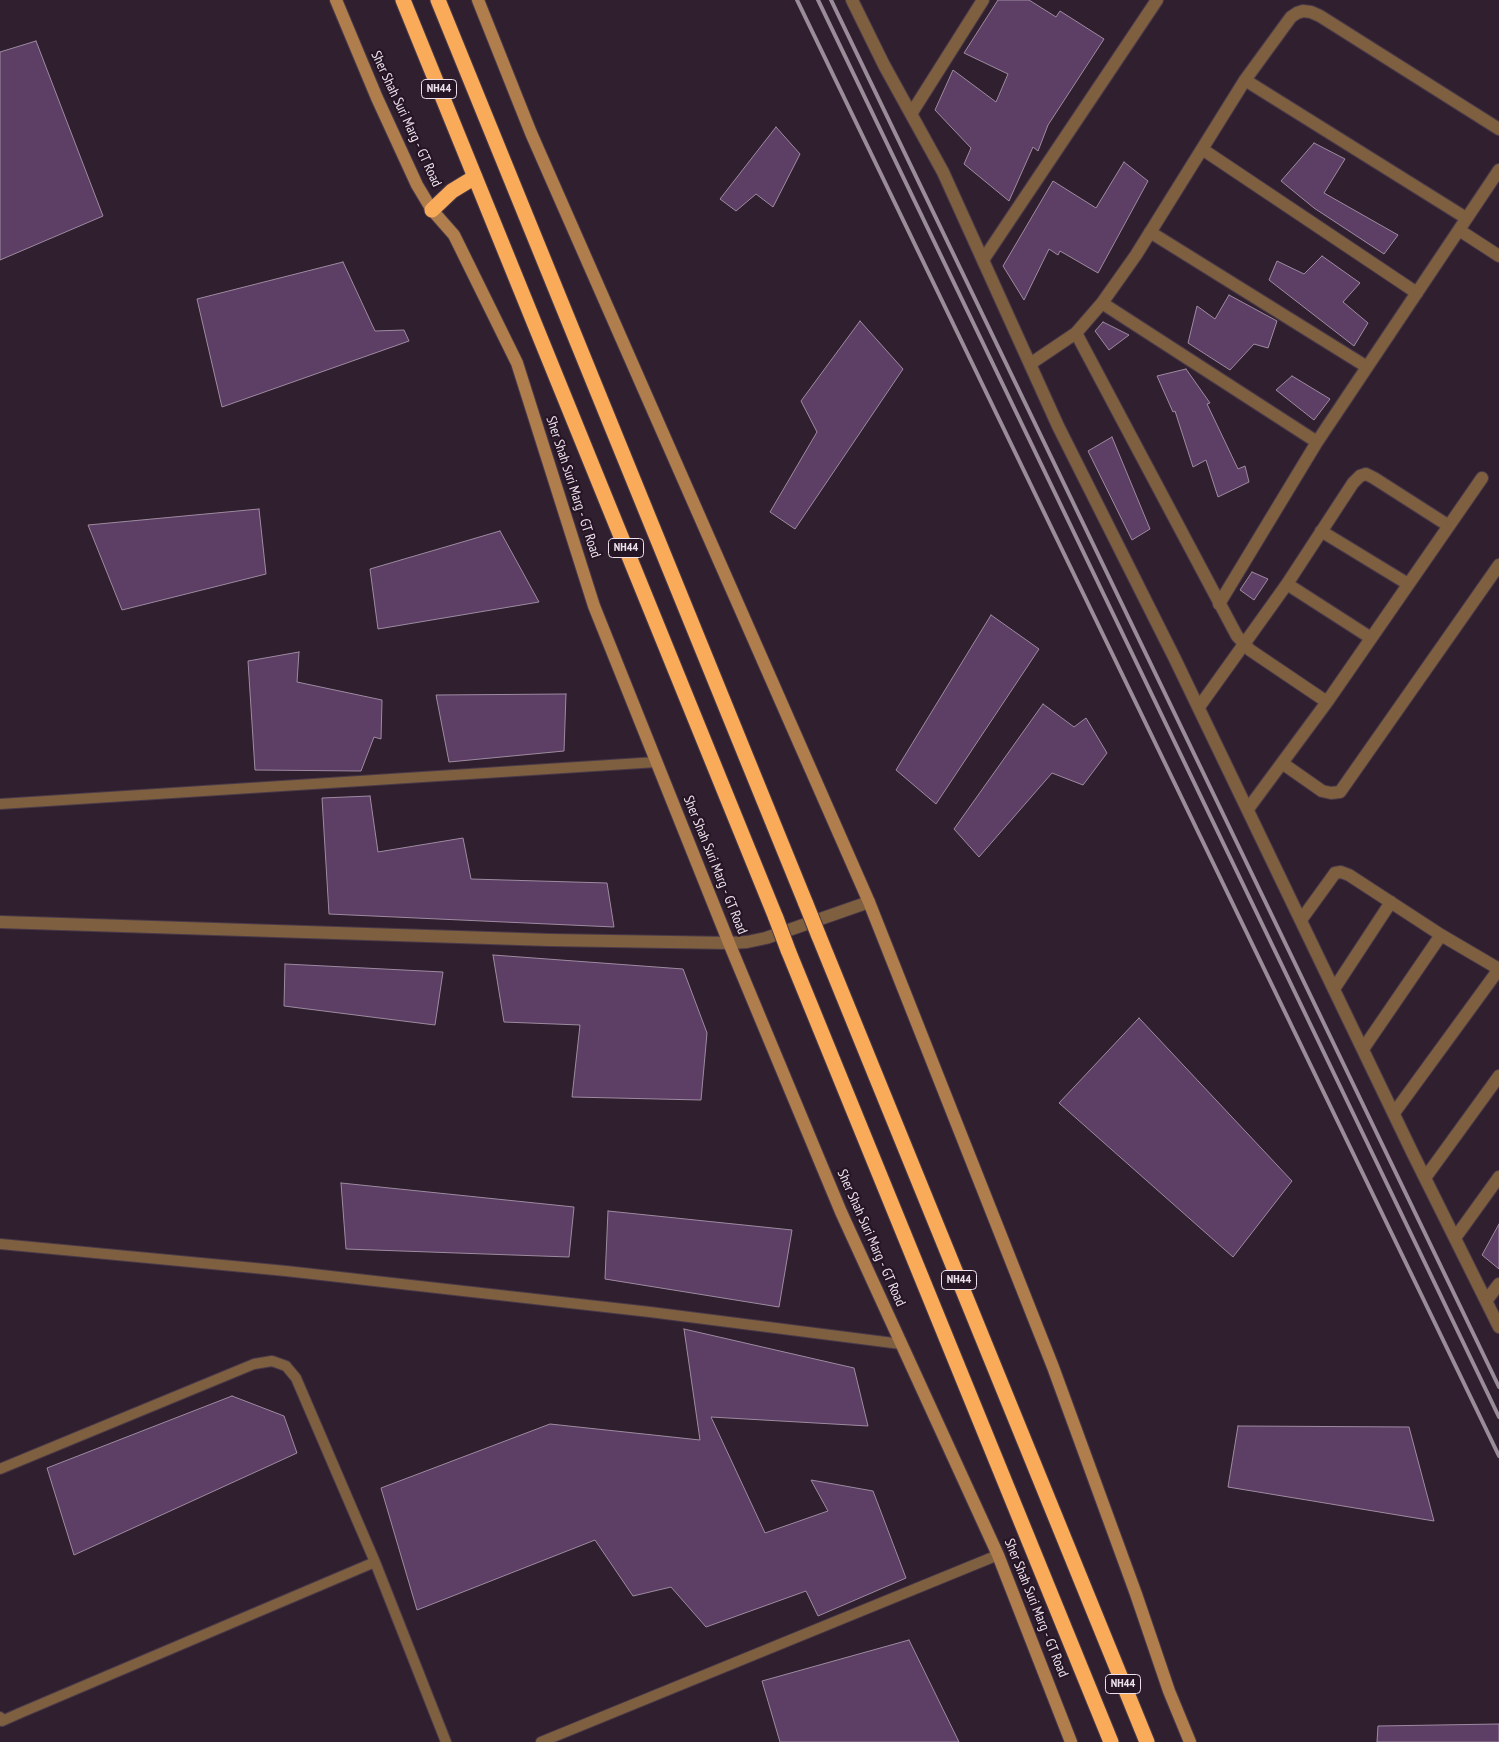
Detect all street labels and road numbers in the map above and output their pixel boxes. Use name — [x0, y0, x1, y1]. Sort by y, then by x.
street label: Sher Shah Suri Marg - GT Road — [367, 48, 445, 190]
road number: NH44 — [422, 80, 456, 98]
street label: Sher Shah Suri Marg - GT Road — [542, 414, 604, 560]
road number: NH44 — [608, 538, 644, 558]
street label: Sher Shah Suri Marg - GT Road — [680, 793, 750, 937]
street label: Sher Shah Suri Marg - GT Road — [833, 1167, 909, 1309]
road number: NH44 — [942, 1270, 976, 1290]
street label: Sher Shah Suri Marg - GT Road — [1001, 1536, 1071, 1680]
road number: NH44 — [1106, 1675, 1140, 1694]

